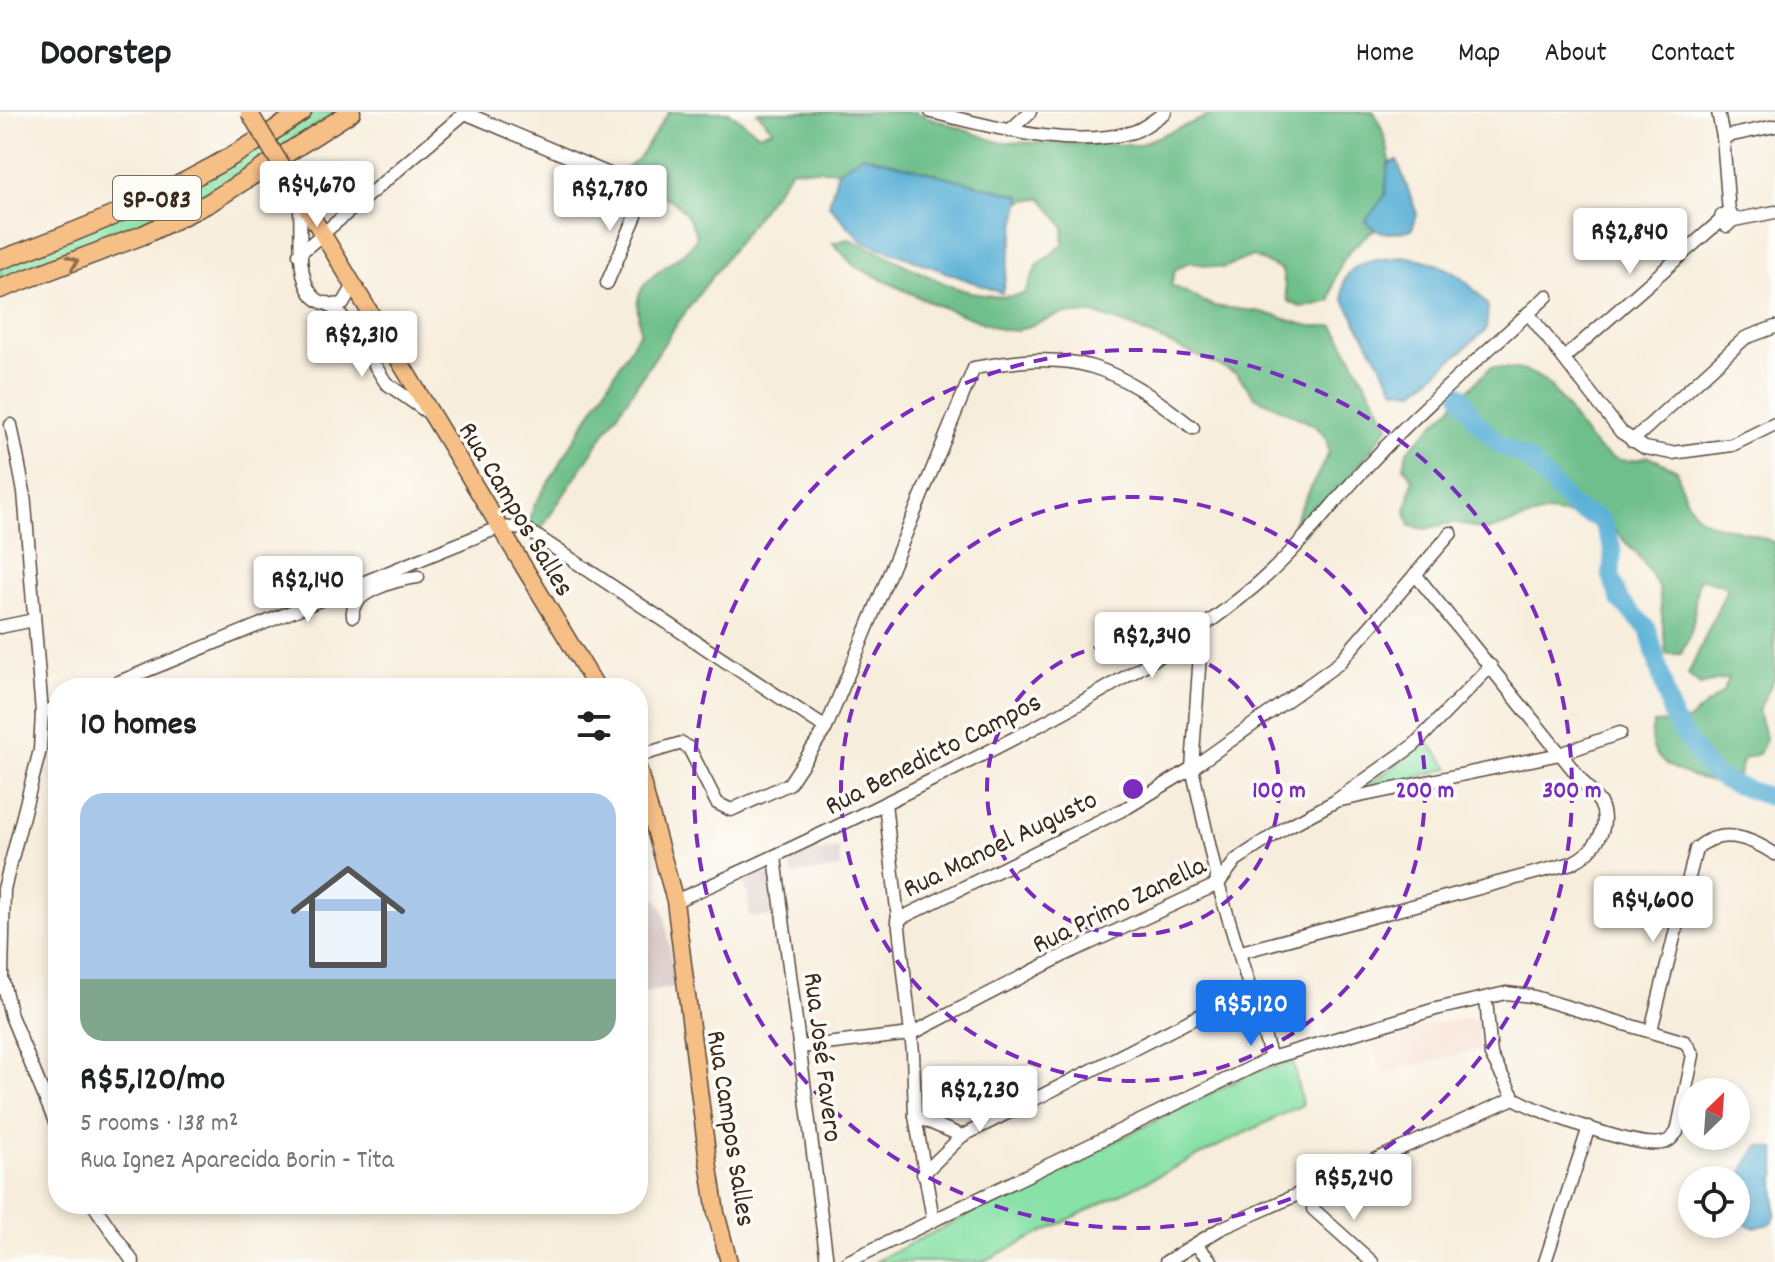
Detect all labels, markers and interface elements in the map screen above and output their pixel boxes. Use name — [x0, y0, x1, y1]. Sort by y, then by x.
text: Doorstep — [40, 28, 172, 83]
text: Home — [1356, 35, 1414, 75]
text: Map — [1458, 35, 1500, 75]
text: About — [1544, 35, 1607, 75]
text: Contact — [1651, 35, 1735, 75]
pin: R$4,670 — [243, 161, 391, 229]
pin: R$2,780 — [536, 165, 684, 233]
text: R$4,670 — [278, 168, 356, 205]
text: R$2,780 — [572, 172, 648, 209]
road number: SP-083 — [113, 176, 201, 220]
pin: R$2,840 — [1556, 208, 1704, 276]
text: R$2,840 — [1591, 215, 1669, 252]
one-way arrow — [65, 255, 79, 272]
pin: R$2,310 — [288, 311, 436, 379]
text: R$2,310 — [325, 318, 399, 355]
street label: Rua Campos Salles — [446, 415, 582, 606]
pin: R$2,140 — [234, 556, 382, 624]
text: R$2,140 — [272, 563, 344, 600]
pin: R$2,340 — [1078, 612, 1226, 680]
text: R$2,340 — [1113, 619, 1191, 656]
street label: Rua Benedicto Campos — [819, 685, 1049, 828]
text: 10 homes — [80, 702, 197, 751]
icon: filters — [572, 704, 616, 748]
centre of rings — [1119, 775, 1147, 803]
text: 100 m — [1252, 775, 1306, 809]
text: 200 m — [1396, 775, 1454, 809]
text: 300 m — [1543, 775, 1601, 809]
street label: Rua Manoel Augusto — [897, 782, 1105, 911]
icon: home — [276, 845, 420, 989]
street label: Rua Primo Zanella — [1027, 848, 1215, 967]
pin: R$4,600 — [1579, 876, 1727, 944]
text: R$4,600 — [1612, 883, 1694, 920]
street label: Rua José Favero — [790, 970, 850, 1145]
pin: R$5,120 — [1177, 980, 1325, 1048]
text: R$5,120 — [1214, 987, 1288, 1024]
street label: Rua Campos Salles — [693, 1028, 763, 1230]
text: R$5,120/mo — [80, 1057, 225, 1106]
pin: R$2,230 — [906, 1066, 1054, 1134]
text: R$2,230 — [940, 1073, 1020, 1110]
north arrow — [1678, 1078, 1750, 1150]
map controls — [1678, 1078, 1750, 1238]
text: 5 rooms · 138 m² — [80, 1106, 238, 1143]
text: Rua Ignez Aparecida Borin - Tita — [80, 1143, 394, 1180]
pin: R$5,240 — [1280, 1154, 1428, 1222]
text: R$5,240 — [1314, 1161, 1394, 1198]
button: locate — [1678, 1166, 1750, 1238]

